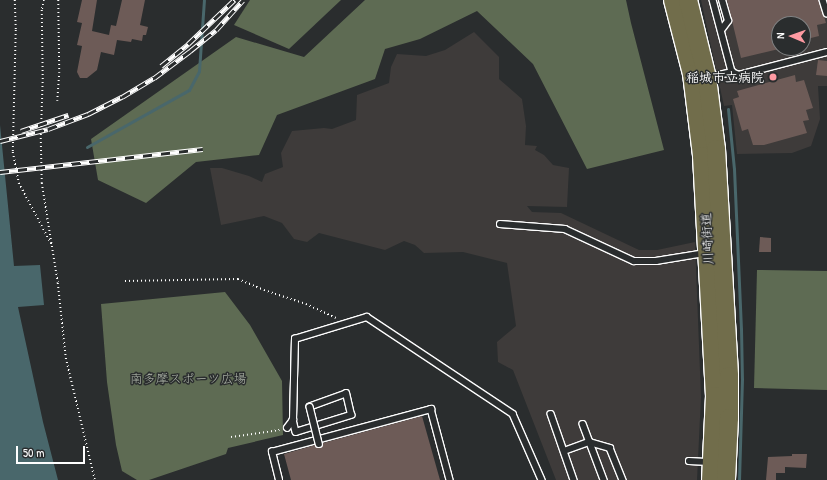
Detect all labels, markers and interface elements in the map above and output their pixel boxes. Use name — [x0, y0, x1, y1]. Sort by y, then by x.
north arrow — [771, 16, 811, 56]
text: N — [773, 32, 787, 39]
place label: 稲城市立病院 — [686, 69, 764, 85]
marker: 稲城市立病院 — [767, 71, 779, 83]
street label: 川崎街道 — [698, 213, 716, 265]
park label: 南多摩スポーツ広場 — [130, 370, 246, 386]
scale bar — [18, 438, 87, 464]
text: 50 m — [23, 444, 44, 461]

